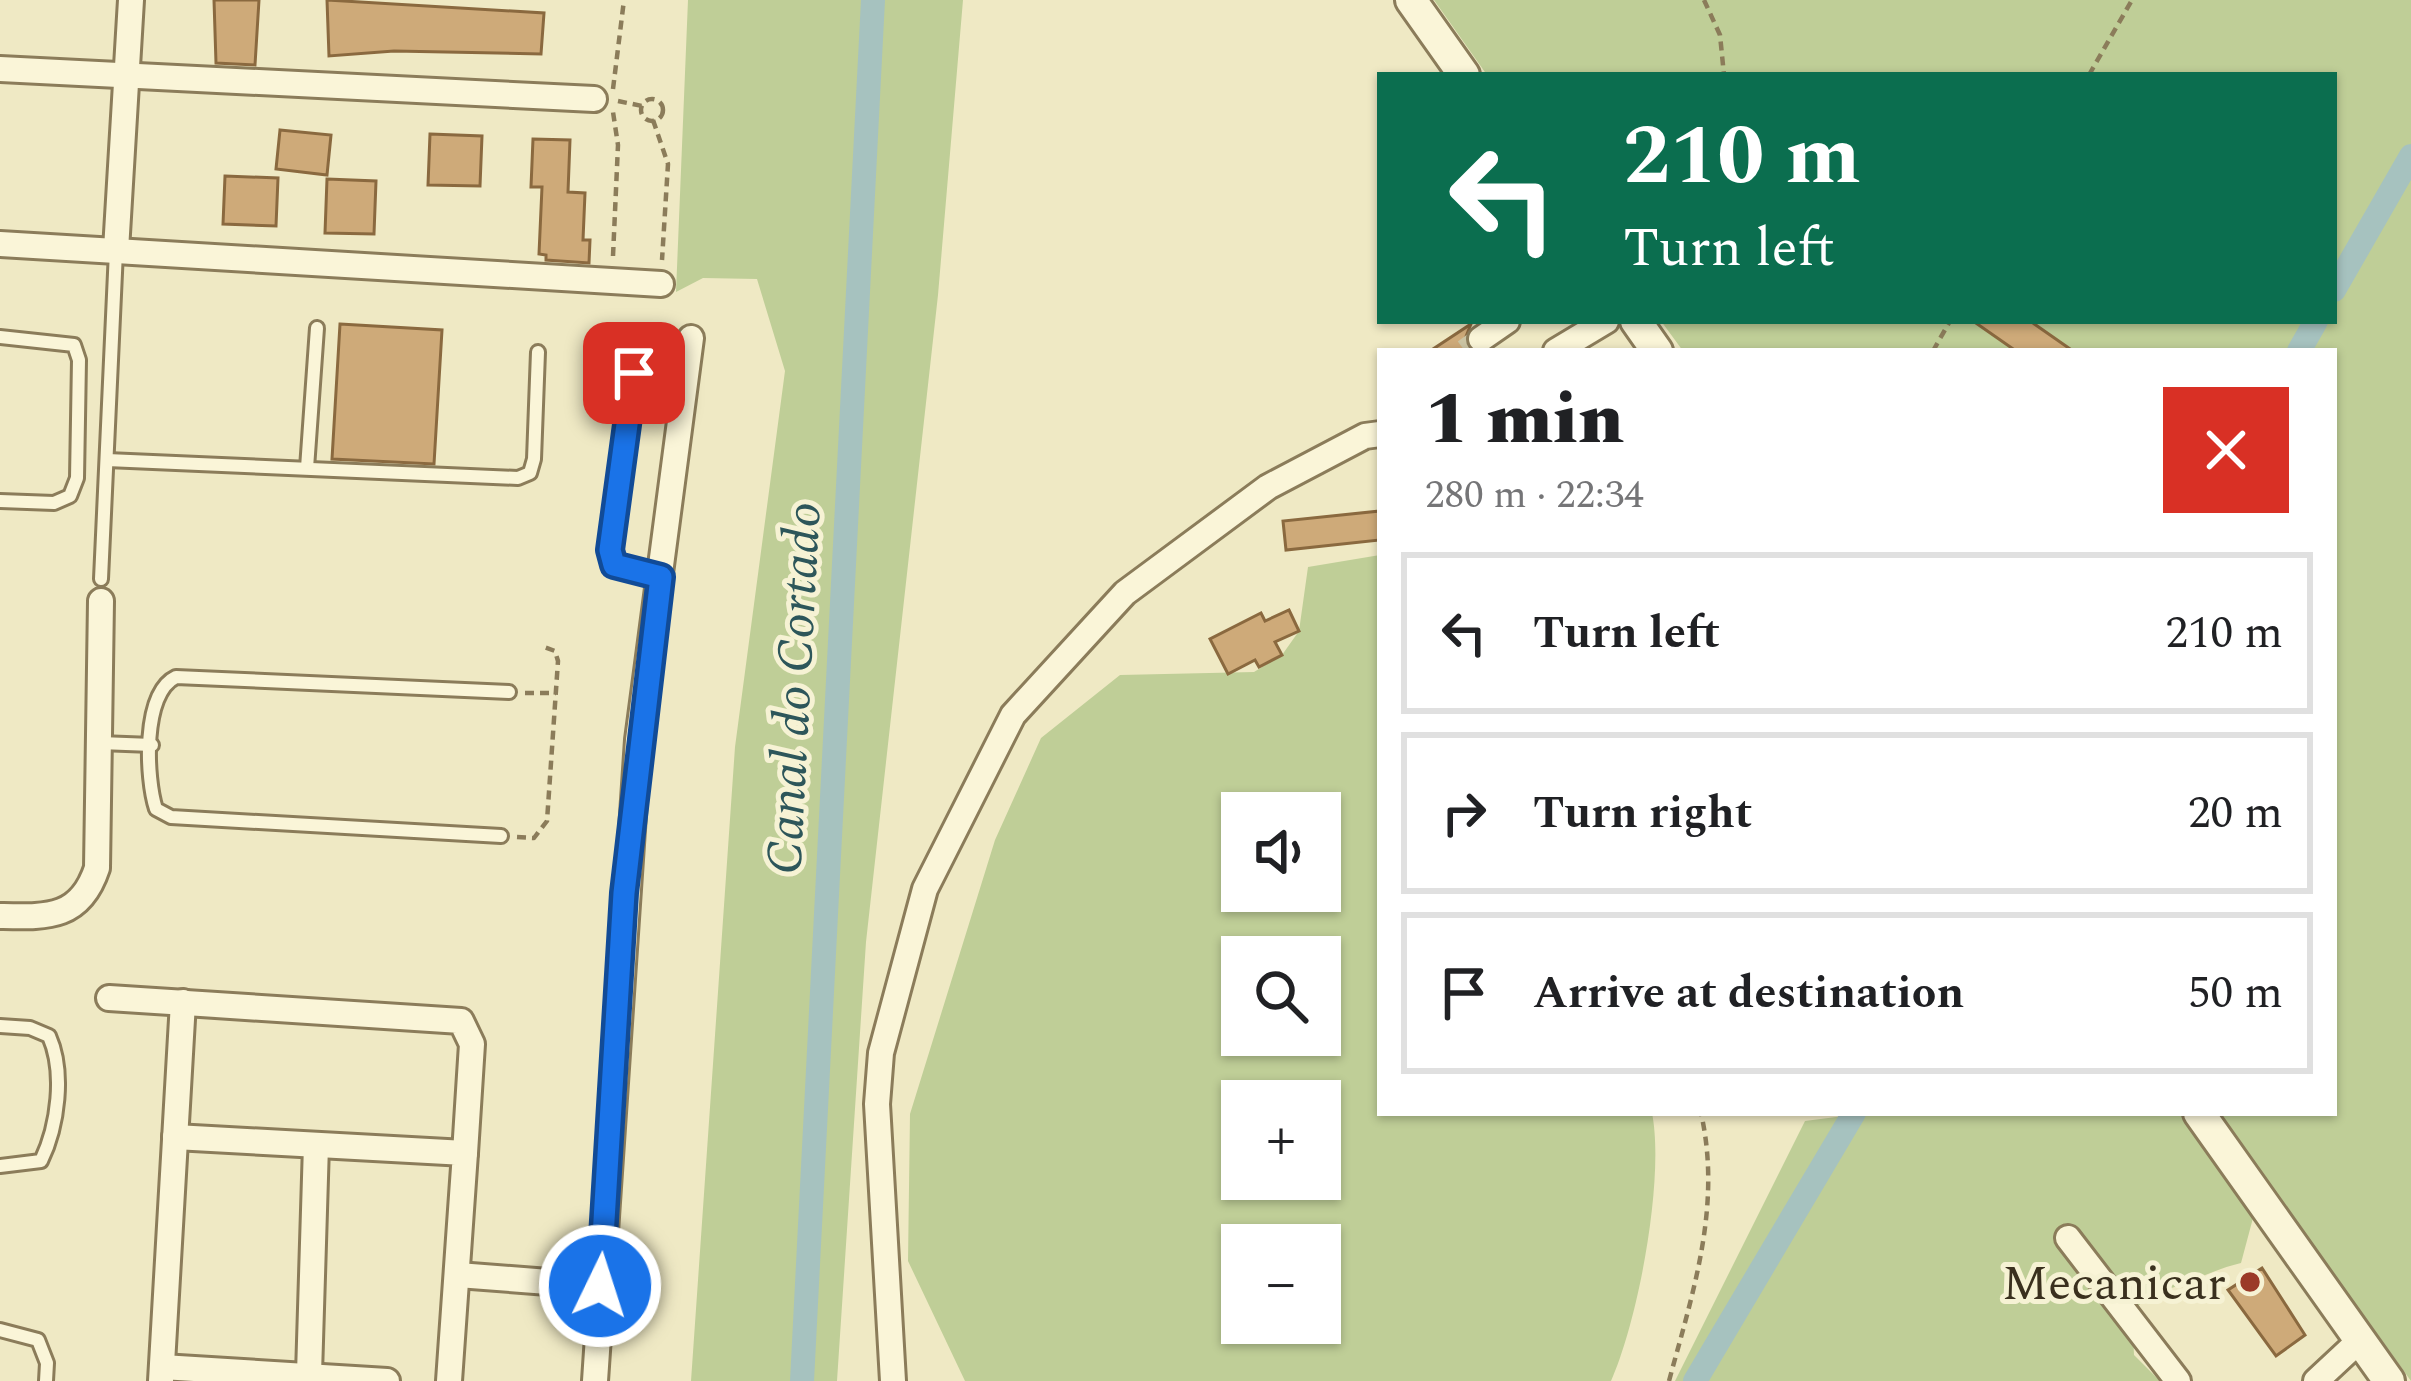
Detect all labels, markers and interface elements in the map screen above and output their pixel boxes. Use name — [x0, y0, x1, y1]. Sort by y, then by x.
text: 210 m — [1623, 93, 1861, 221]
icon: left — [1425, 120, 1581, 276]
text: Turn left — [1623, 208, 1835, 290]
pin — [583, 322, 685, 424]
icon: arrive — [601, 340, 667, 406]
text: 1 min — [1425, 366, 1624, 475]
button: close — [2163, 387, 2289, 513]
text: 280 m · 22:34 — [1425, 466, 1644, 525]
water label: Canal do Cortado — [746, 500, 844, 877]
text: Turn left — [1533, 599, 1720, 668]
text: 210 m — [2166, 599, 2283, 668]
icon: left — [1431, 600, 1497, 666]
text: Turn right — [1533, 779, 1752, 848]
text: 20 m — [2188, 779, 2283, 848]
icon: right — [1431, 780, 1497, 846]
map controls — [1221, 792, 1341, 1344]
button: sound — [1221, 792, 1341, 912]
button: search — [1221, 936, 1341, 1056]
text: Arrive at destination — [1533, 959, 1964, 1028]
text: 50 m — [2188, 959, 2283, 1028]
icon: arrive — [1431, 960, 1497, 1026]
button: + — [1221, 1080, 1341, 1200]
position arrow — [537, 1223, 663, 1349]
button: − — [1221, 1224, 1341, 1344]
place label: Mecanicar — [2002, 1248, 2226, 1321]
marker: Mecanicar — [2237, 1269, 2263, 1295]

